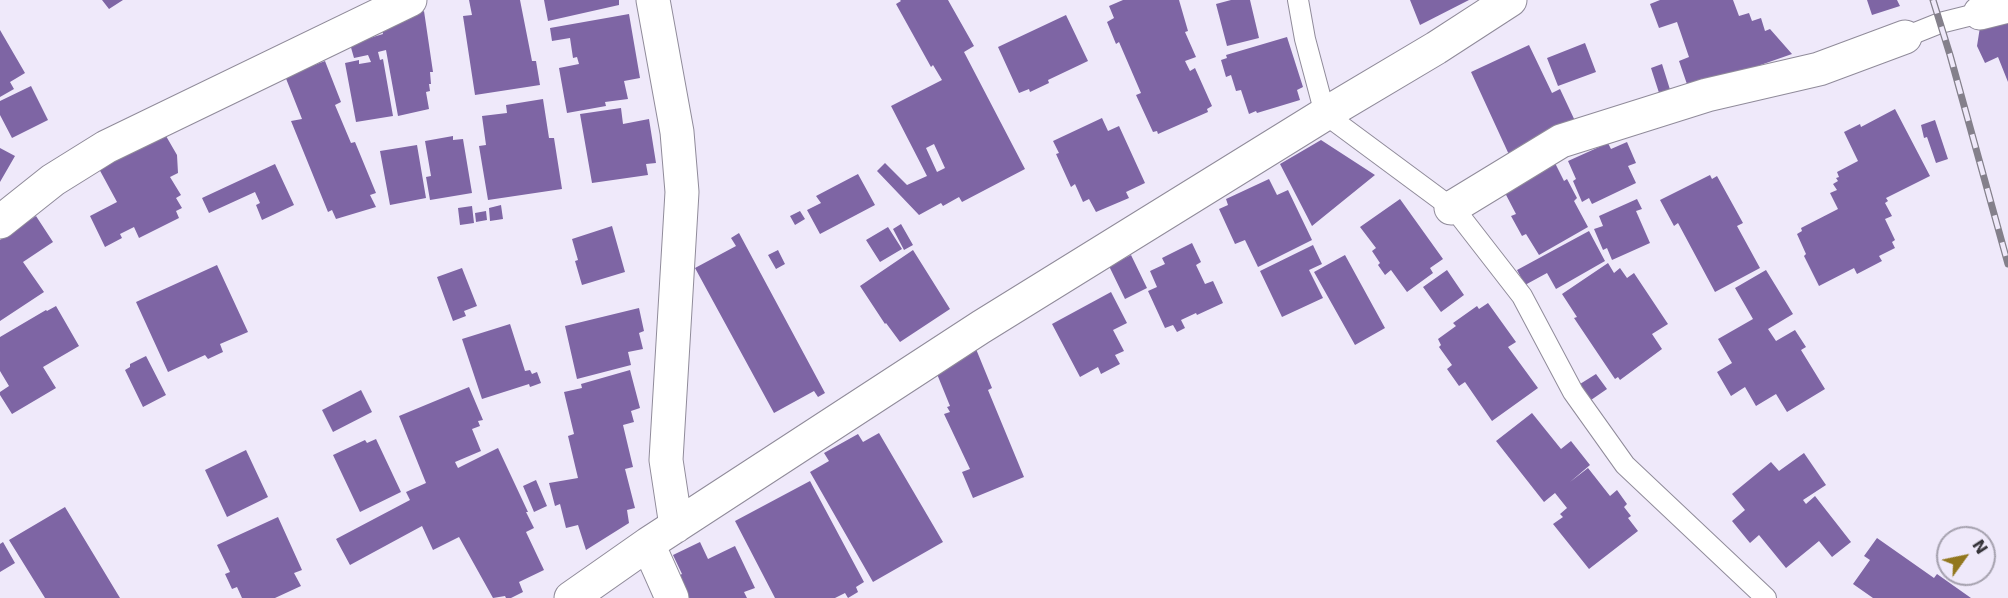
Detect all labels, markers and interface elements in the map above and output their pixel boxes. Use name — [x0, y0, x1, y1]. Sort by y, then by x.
north arrow — [1936, 526, 1996, 586]
text: N — [1968, 536, 1991, 558]

